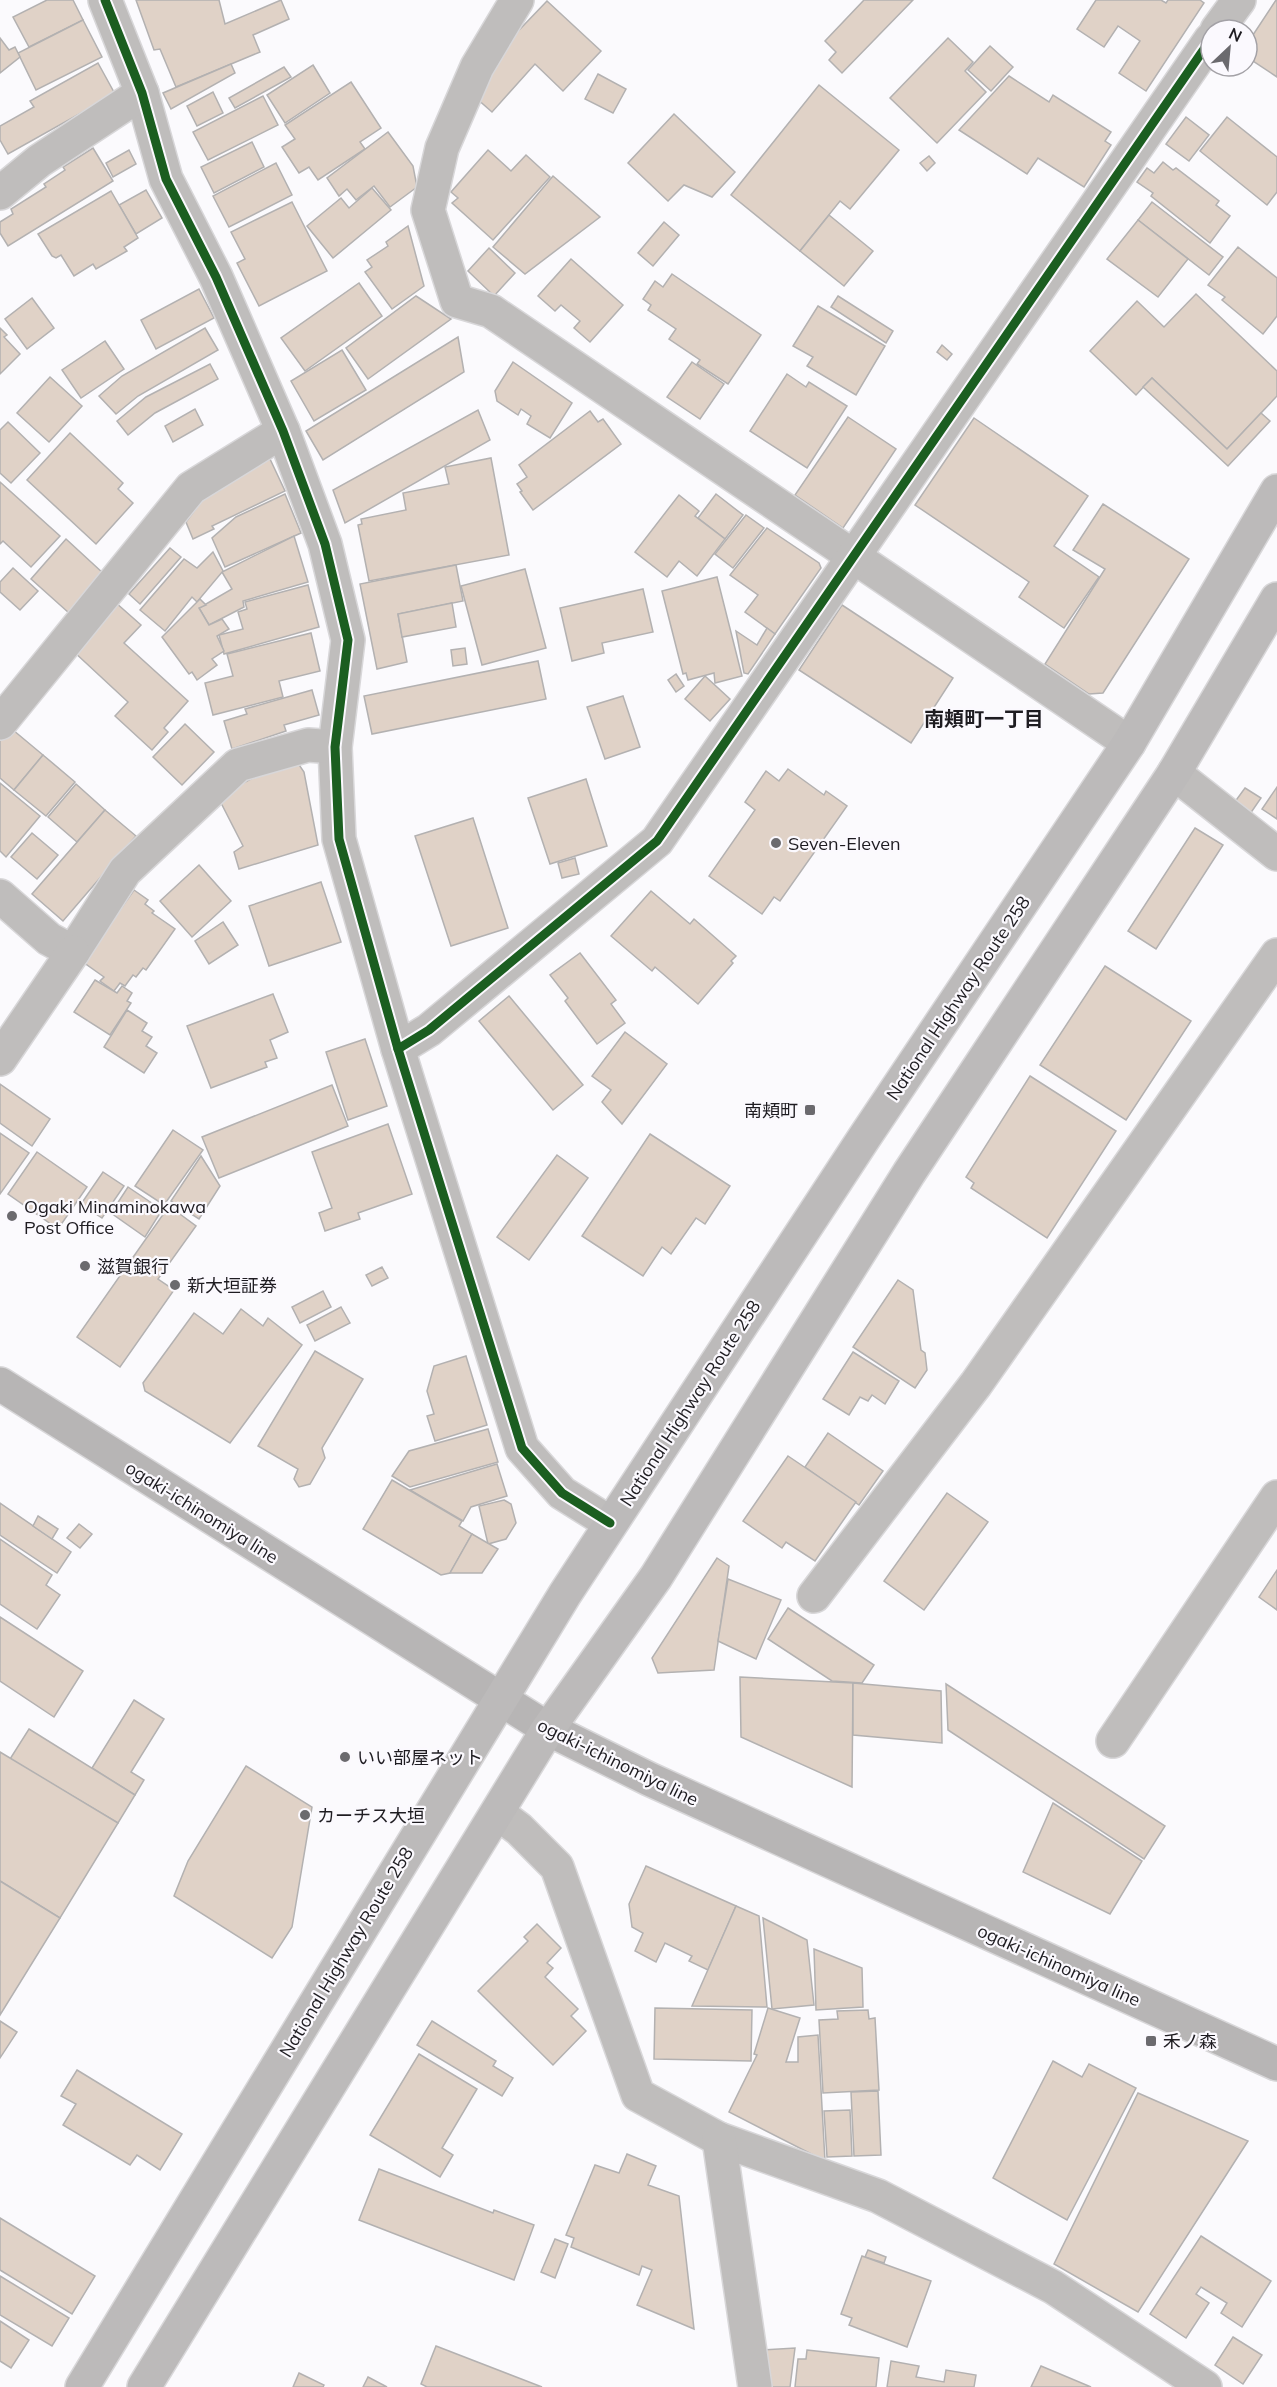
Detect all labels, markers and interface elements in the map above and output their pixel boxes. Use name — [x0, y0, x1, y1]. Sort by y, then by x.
north arrow — [1199, 18, 1259, 78]
text: N — [1226, 23, 1245, 46]
district label: 南頬町一丁目 — [924, 706, 1044, 731]
place label: Seven-Eleven — [788, 832, 901, 855]
marker: Seven-Eleven — [769, 836, 783, 850]
street label: National Highway Route 258 — [881, 892, 1035, 1104]
place label: 南頬町 — [744, 1099, 798, 1122]
marker: 南頬町 — [803, 1103, 817, 1117]
place label: Ogaki Minaminokawa Post Office — [24, 1195, 206, 1239]
marker: Ogaki Minaminokawa Post Office — [5, 1209, 19, 1223]
place label: 滋賀銀行 — [97, 1255, 169, 1278]
marker: 滋賀銀行 — [78, 1259, 92, 1273]
place label: 新大垣証券 — [187, 1274, 277, 1297]
marker: 新大垣証券 — [168, 1278, 182, 1292]
street label: National Highway Route 258 — [615, 1296, 765, 1510]
street label: ogaki-ichinomiya line — [121, 1456, 283, 1568]
street label: ogaki-ichinomiya line — [534, 1713, 702, 1811]
place label: いい部屋ネット — [357, 1746, 483, 1769]
marker: いい部屋ネット — [338, 1750, 352, 1764]
place label: カーチス大垣 — [317, 1804, 425, 1827]
marker: カーチス大垣 — [298, 1808, 312, 1822]
street label: National Highway Route 258 — [274, 1843, 418, 2061]
street label: ogaki-ichinomiya line — [974, 1919, 1144, 2011]
place label: 禾ノ森 — [1163, 2030, 1217, 2053]
marker: 禾ノ森 — [1144, 2034, 1158, 2048]

